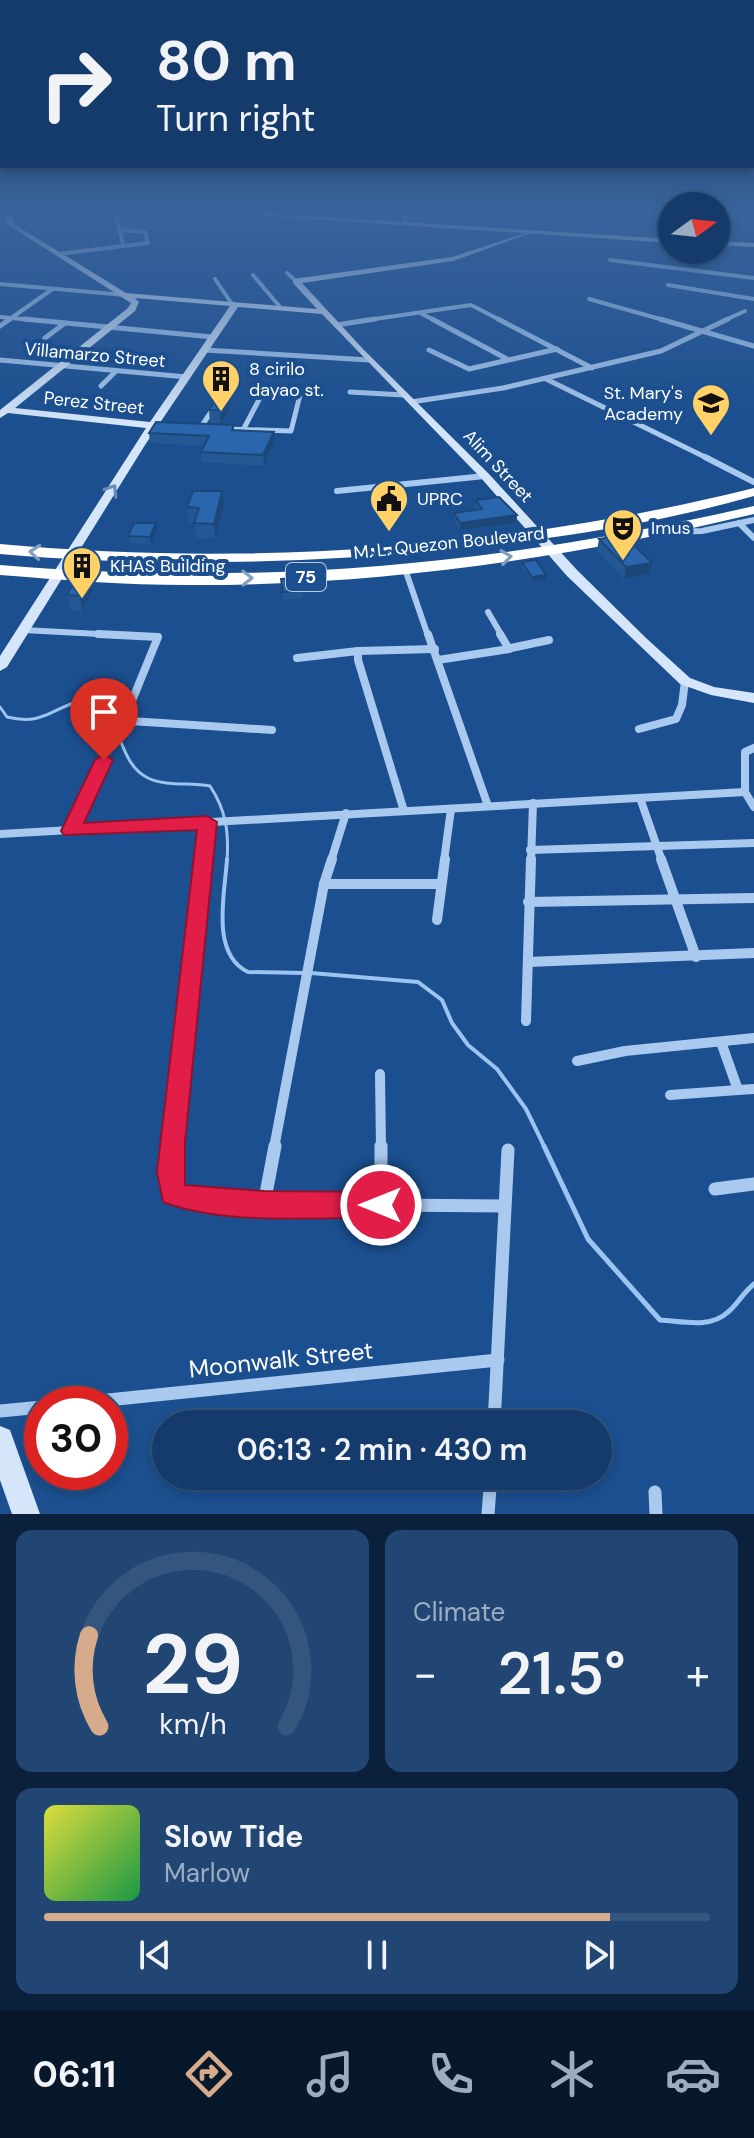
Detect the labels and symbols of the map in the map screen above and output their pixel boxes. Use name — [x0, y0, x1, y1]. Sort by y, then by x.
north arrow — [658, 192, 730, 264]
street label: Villamarzo Street — [24, 337, 166, 373]
place label: 8 cirilo dayao st. — [249, 357, 324, 402]
building icon: 8 cirilo dayao st. — [200, 358, 242, 413]
place label: St. Mary's Academy — [604, 381, 683, 426]
school or university icon: St. Mary's Academy — [690, 382, 732, 437]
street label: Perez Street — [43, 386, 145, 420]
street label: Alim Street — [458, 424, 538, 508]
public building icon: UPRC — [368, 478, 410, 533]
one-way arrow — [102, 485, 117, 499]
place label: UPRC — [417, 487, 463, 511]
theatre icon: Imus — [602, 507, 644, 562]
place label: Imus — [651, 516, 691, 540]
street label: M. L. Quezon Boulevard — [352, 521, 546, 565]
one-way arrow — [28, 544, 41, 561]
building icon: KHAS Building — [61, 545, 103, 600]
one-way arrow — [500, 549, 513, 566]
place label: KHAS Building — [110, 554, 225, 578]
road number: 75 — [286, 563, 326, 591]
one-way arrow — [241, 569, 254, 587]
pin — [70, 678, 138, 760]
position arrow — [339, 1163, 423, 1247]
street label: Moonwalk Street — [187, 1334, 375, 1385]
speed limit sign: 30 — [24, 1386, 128, 1490]

